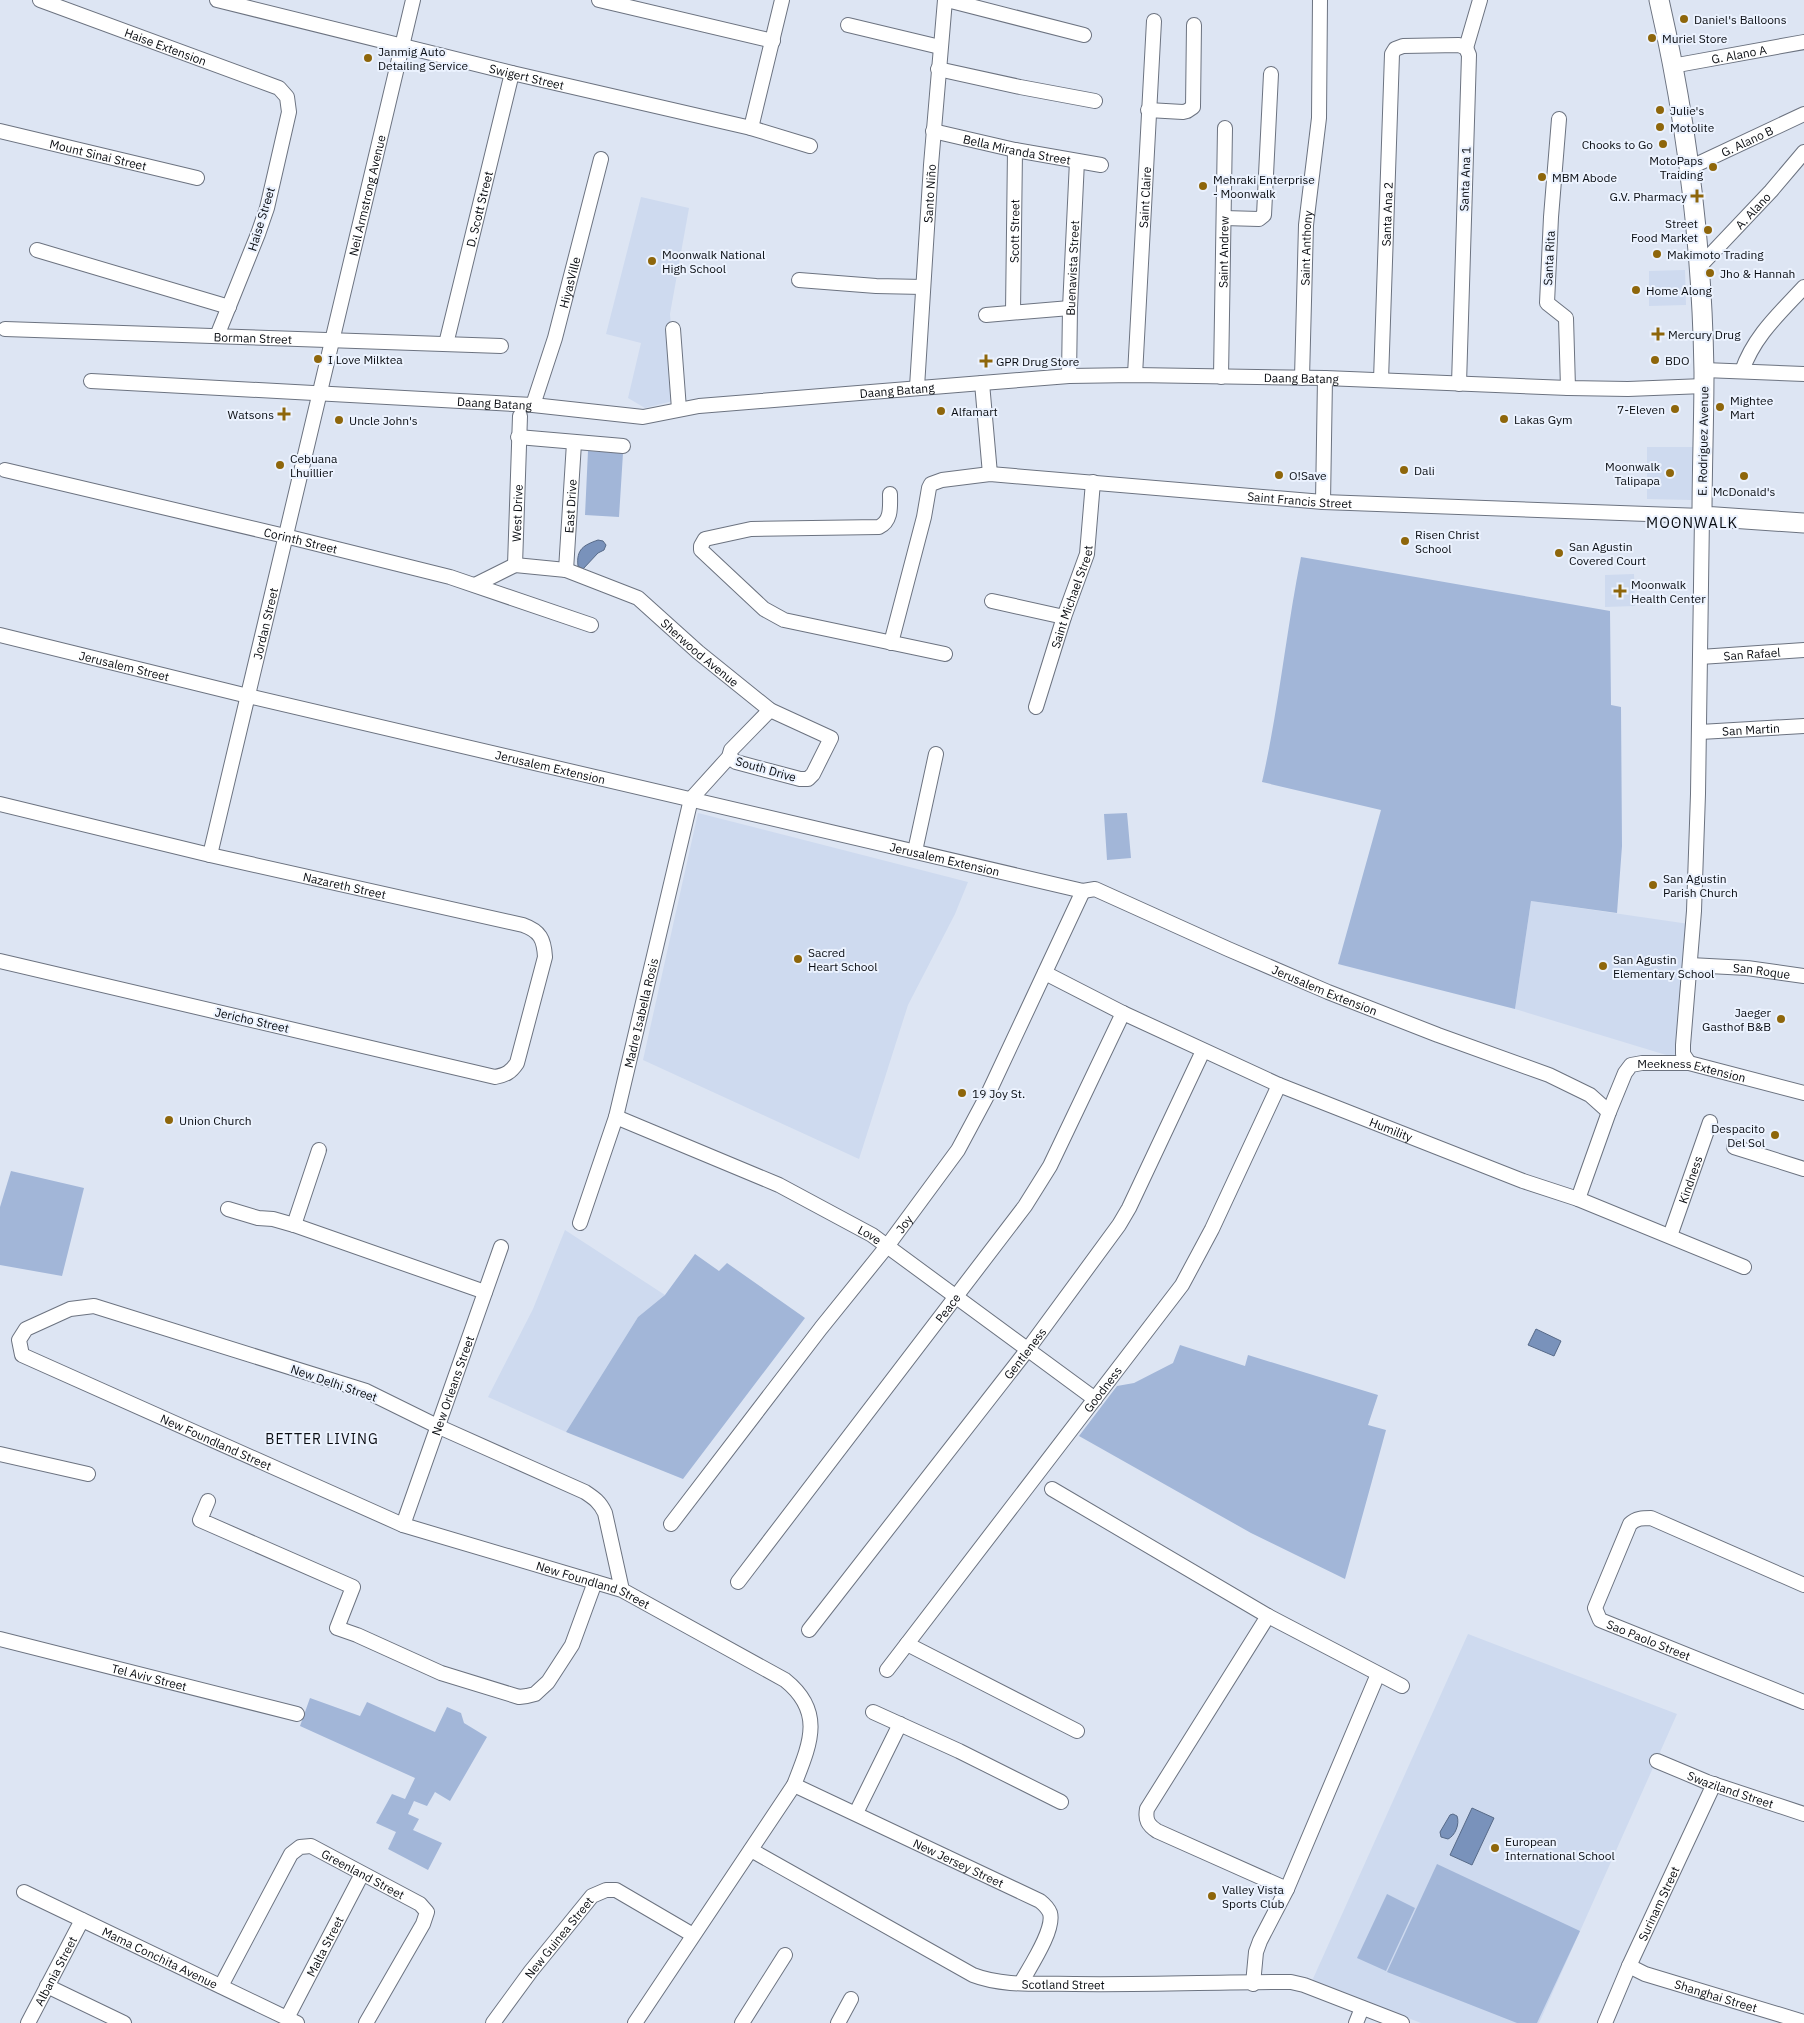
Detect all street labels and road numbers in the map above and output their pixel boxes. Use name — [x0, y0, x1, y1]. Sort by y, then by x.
street label: Haise Extension — [123, 24, 209, 68]
street label: G. Alano A — [1710, 41, 1768, 66]
street label: Swigert Street — [488, 60, 566, 92]
street label: G. Alano B — [1718, 122, 1776, 160]
street label: Bella Miranda Street — [962, 131, 1072, 167]
street label: Neil Armstrong Avenue — [345, 133, 388, 257]
street label: Mount Sinai Street — [48, 136, 148, 173]
street label: Santa Ana 1 — [1456, 146, 1474, 212]
street label: Santo Niño — [920, 163, 939, 223]
street label: Saint Claire — [1135, 166, 1154, 228]
street label: D. Scott Street — [462, 169, 495, 248]
street label: Santa Ana 2 — [1378, 182, 1395, 247]
street label: Haise Street — [244, 185, 278, 253]
street label: A. Alano — [1732, 189, 1774, 232]
street label: Scott Street — [1006, 199, 1022, 263]
street label: Saint Anthony — [1297, 210, 1315, 286]
street label: Saint Andrew — [1215, 216, 1231, 288]
street label: Buenavista Street — [1062, 220, 1082, 316]
street label: Santa Rita — [1540, 230, 1558, 286]
street label: HiyasVille — [555, 255, 583, 310]
street label: Borman Street — [213, 329, 292, 346]
street label: Daang Batang — [1264, 370, 1340, 386]
street label: Daang Batang — [859, 379, 936, 400]
street label: E. Rodriguez Avenue — [1695, 386, 1711, 496]
street label: Daang Batang — [457, 393, 533, 412]
street label: East Drive — [561, 478, 579, 534]
street label: West Drive — [508, 483, 525, 542]
street label: Saint Francis Street — [1247, 488, 1352, 511]
street label: Corinth Street — [263, 524, 339, 556]
street label: Saint Michael Street — [1047, 545, 1095, 650]
street label: Jordan Street — [249, 586, 281, 661]
street label: Sherwood Avenue — [658, 615, 742, 690]
street label: San Rafael — [1723, 644, 1781, 663]
street label: Jerusalem Street — [78, 647, 171, 684]
street label: San Martin — [1722, 720, 1780, 738]
street label: Jerusalem Extension — [494, 747, 607, 787]
street label: South Drive — [734, 753, 798, 785]
street label: Jerusalem Extension — [888, 839, 1001, 879]
street label: Nazareth Street — [302, 869, 388, 902]
street label: Madre Isabella Rosis — [620, 956, 661, 1069]
street label: San Roque — [1733, 960, 1792, 982]
street label: Jerusalem Extension — [1270, 961, 1380, 1018]
street label: Jericho Street — [214, 1004, 290, 1036]
street label: Meekness Extension — [1637, 1056, 1747, 1085]
street label: Humility — [1367, 1114, 1415, 1144]
street label: Kindness — [1675, 1153, 1705, 1205]
street label: Joy — [892, 1212, 915, 1236]
street label: Love — [856, 1221, 885, 1247]
street label: Peace — [931, 1290, 963, 1325]
street label: Gentleness — [1000, 1324, 1049, 1382]
street label: New Orleans Street — [428, 1334, 477, 1437]
street label: New Delhi Street — [289, 1361, 379, 1405]
street label: Goodness — [1080, 1363, 1125, 1415]
street label: New Foundland Street — [158, 1410, 274, 1473]
street label: New Foundland Street — [534, 1557, 653, 1612]
street label: Sao Paolo Street — [1605, 1616, 1693, 1663]
street label: Tel Aviv Street — [110, 1660, 188, 1693]
street label: Swaziland Street — [1685, 1767, 1776, 1811]
street label: New Jersey Street — [911, 1835, 1006, 1890]
street label: Greenland Street — [319, 1846, 407, 1902]
street label: Surinam Street — [1634, 1864, 1682, 1943]
street label: New Guinea Street — [521, 1893, 596, 1981]
street label: Malta Street — [303, 1913, 346, 1979]
street label: Mama Conchita Avenue — [100, 1923, 221, 1992]
street label: Albania Street — [31, 1933, 80, 2008]
street label: Scotland Street — [1021, 1976, 1105, 1992]
street label: Shanghai Street — [1673, 1976, 1759, 2015]

